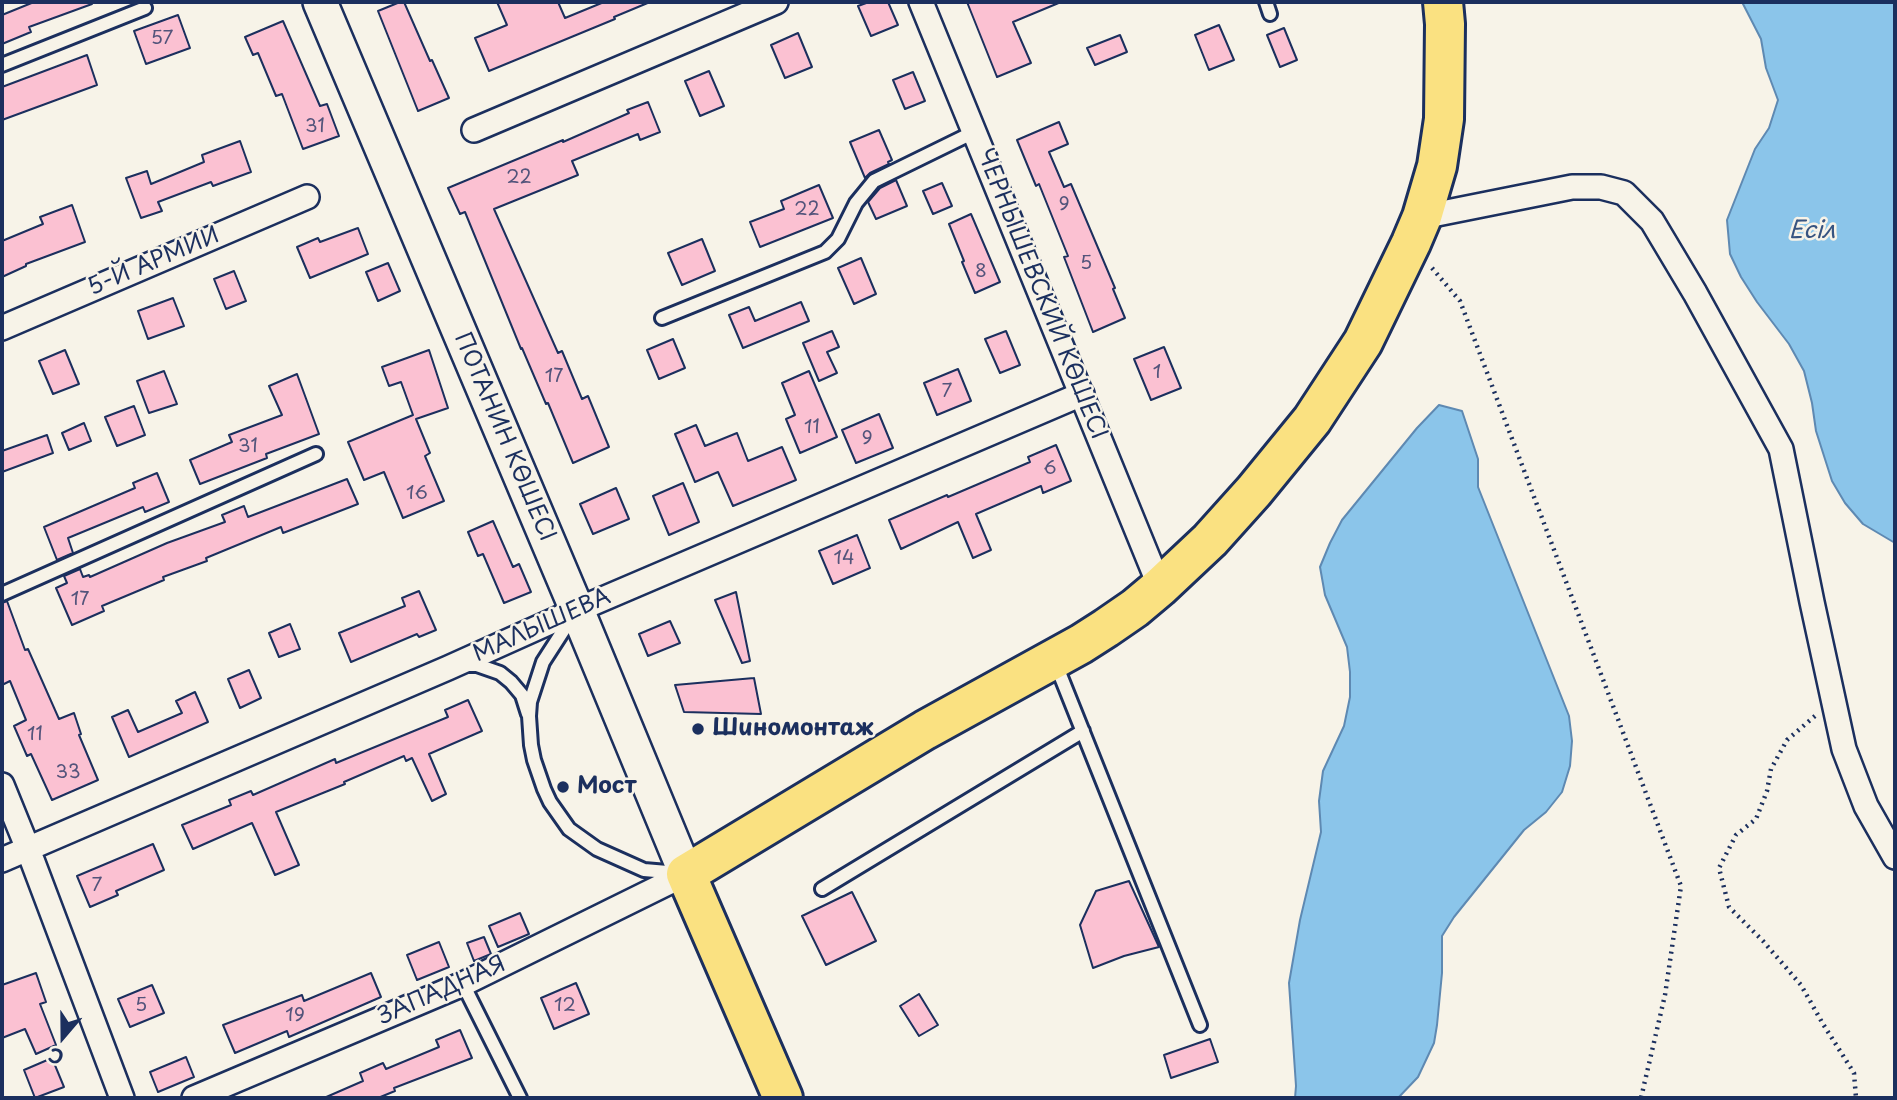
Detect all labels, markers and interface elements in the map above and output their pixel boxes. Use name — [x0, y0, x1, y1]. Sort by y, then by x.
house number: 57 — [151, 28, 173, 50]
house number: 31 — [305, 116, 325, 138]
street label: ЧЕРНЫШЕВСКИЙ КӨШЕСІ — [970, 145, 1112, 443]
house number: 22 — [506, 167, 532, 189]
house number: 9 — [1058, 194, 1070, 216]
house number: 22 — [794, 199, 820, 221]
water label: Есіл — [1789, 217, 1835, 245]
street label: 5-Й АРМИИ — [84, 222, 224, 302]
house number: 5 — [1080, 253, 1092, 275]
house number: 8 — [975, 261, 987, 283]
street label: ПОТАНИН КӨШЕСІ — [448, 329, 560, 545]
house number: 1 — [1153, 362, 1161, 384]
house number: 17 — [545, 366, 563, 388]
house number: 7 — [942, 381, 952, 403]
house number: 11 — [804, 417, 820, 439]
house number: 9 — [861, 428, 873, 450]
house number: 31 — [238, 436, 258, 458]
house number: 6 — [1043, 458, 1057, 480]
house number: 16 — [406, 483, 428, 505]
house number: 14 — [833, 548, 855, 570]
street label: МАЛЫШЕВА — [469, 583, 615, 669]
house number: 17 — [71, 589, 89, 611]
place label: Шиномонтаж — [712, 715, 873, 743]
marker: Шиномонтаж — [690, 721, 706, 737]
house number: 11 — [27, 724, 43, 746]
house number: 33 — [56, 762, 80, 784]
place label: Мост — [577, 773, 636, 801]
marker: Мост — [555, 779, 571, 795]
house number: 7 — [92, 875, 102, 897]
street label: ЗАПАДНАЯ — [374, 951, 510, 1031]
house number: 5 — [135, 995, 147, 1017]
house number: 12 — [554, 995, 576, 1017]
north arrow — [28, 1002, 98, 1072]
house number: 19 — [285, 1005, 305, 1027]
text: С — [44, 1041, 67, 1072]

